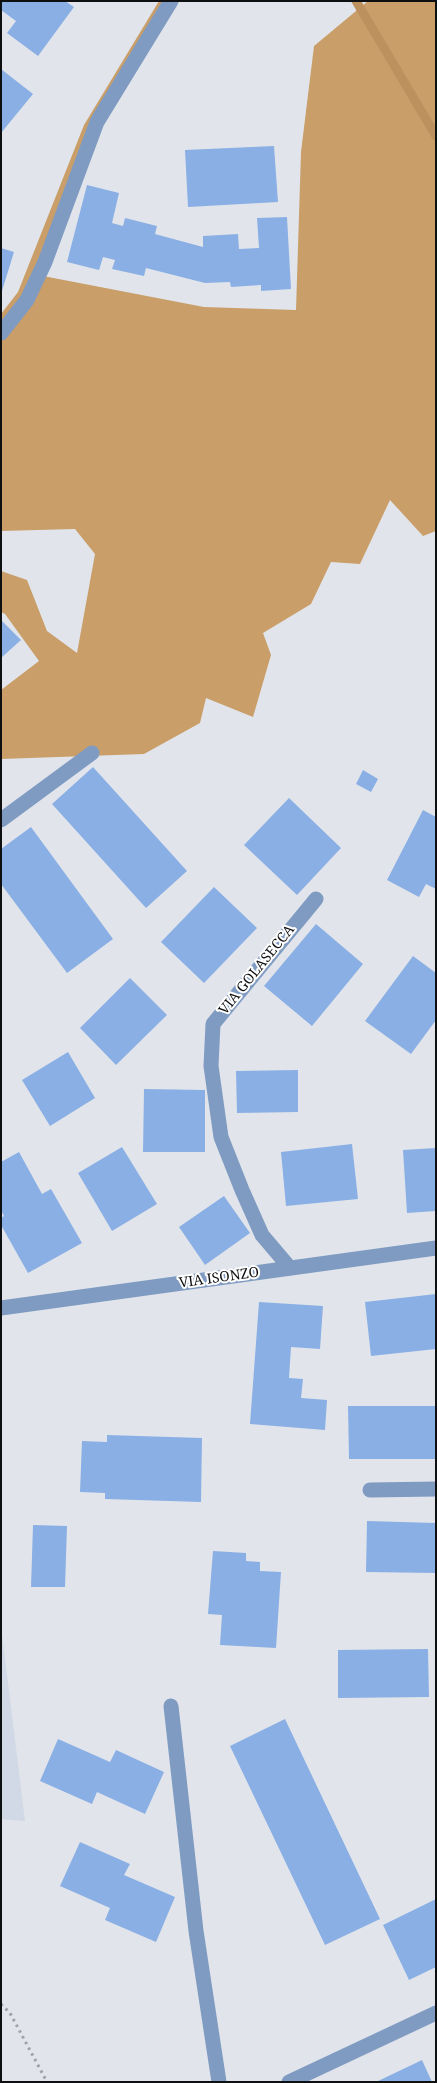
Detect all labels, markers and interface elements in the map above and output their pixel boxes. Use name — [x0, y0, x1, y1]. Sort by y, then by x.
street label: VIA GOLASECCA — [216, 922, 298, 1018]
street label: VIA ISONZO — [178, 1264, 260, 1292]

